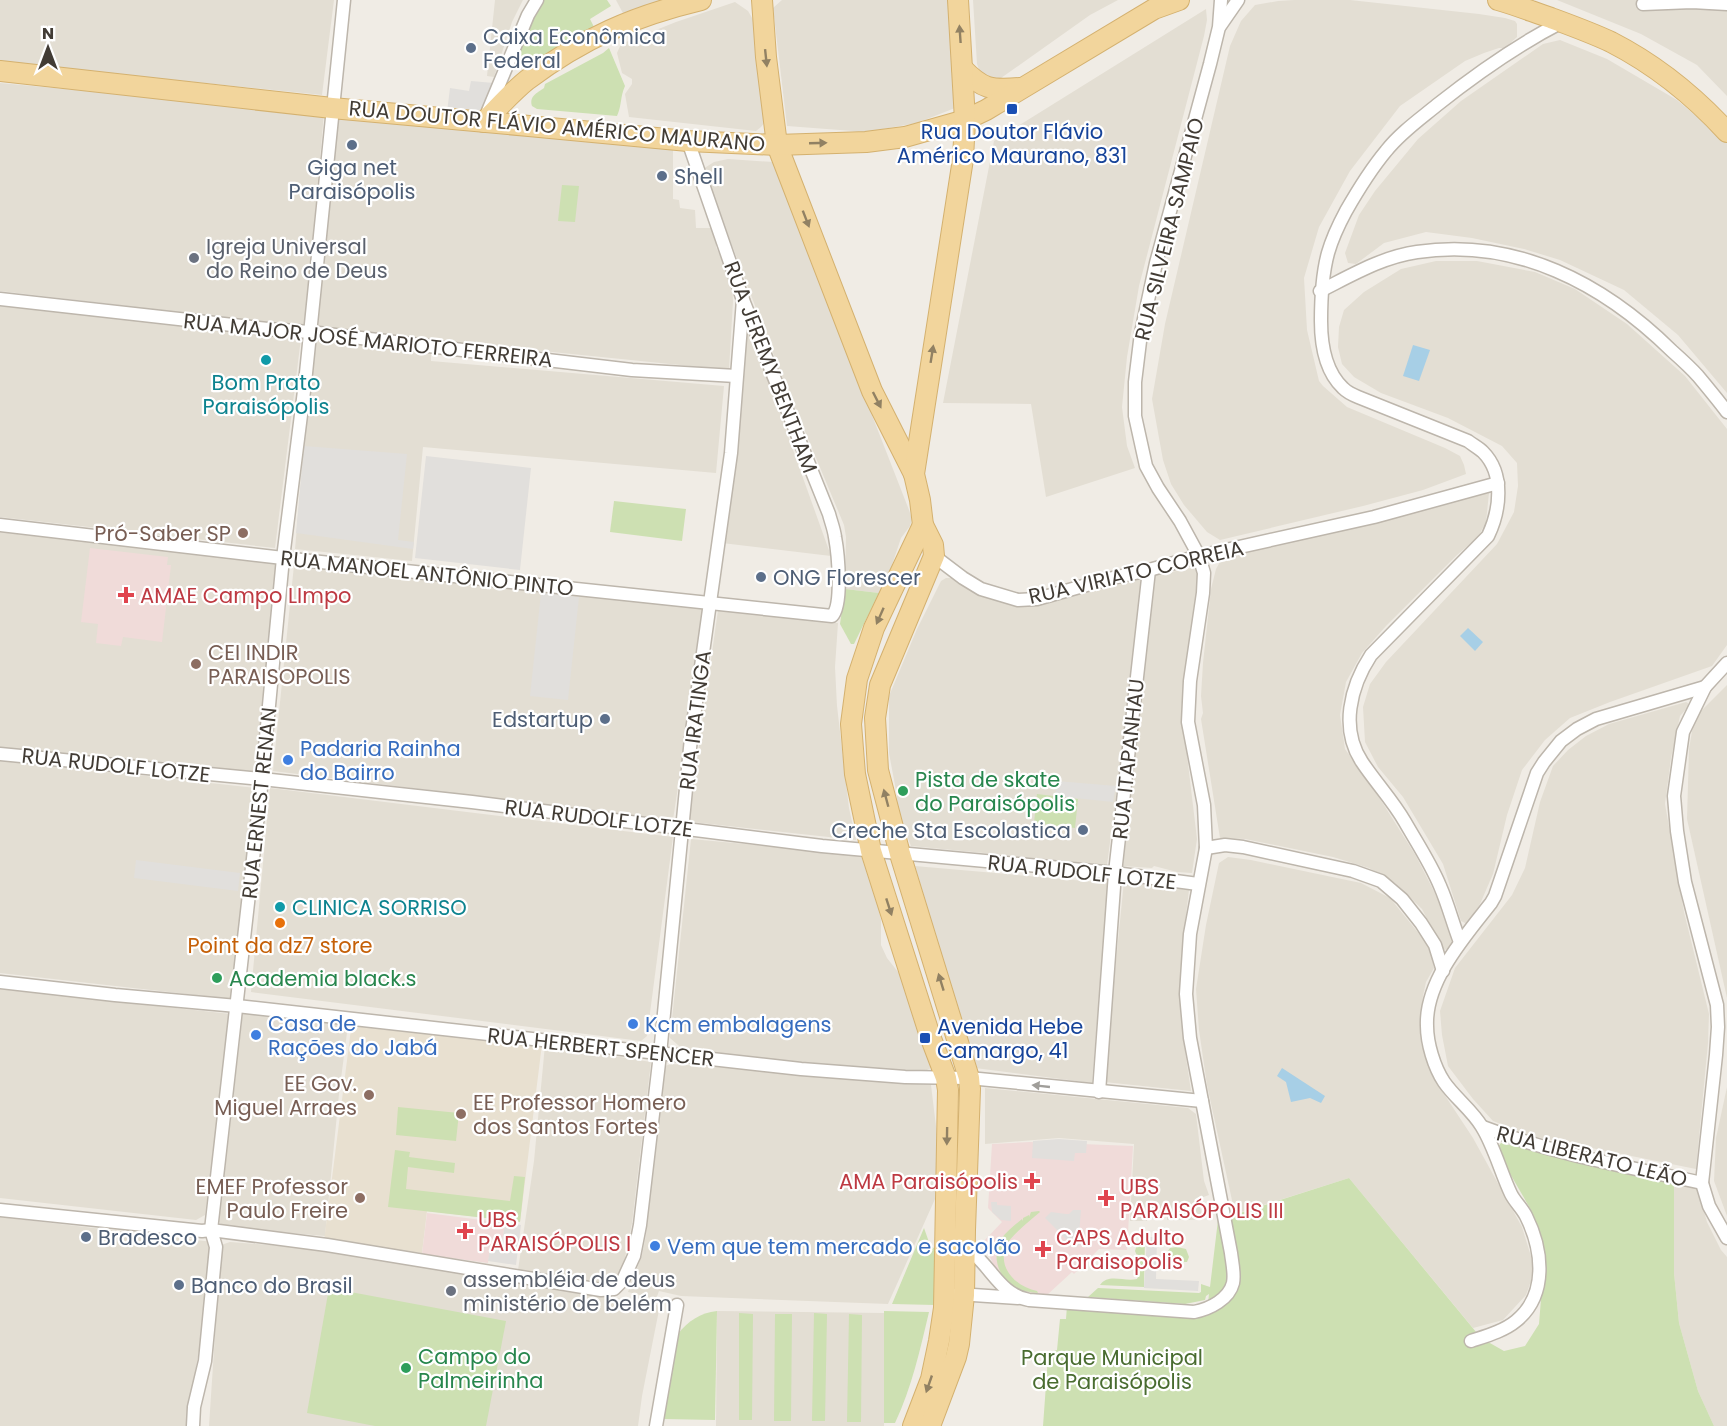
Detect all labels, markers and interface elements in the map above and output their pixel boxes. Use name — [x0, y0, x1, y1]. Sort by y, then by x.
north arrow — [18, 18, 78, 78]
text: N — [42, 22, 54, 45]
place label: Caixa Econômica Federal — [483, 22, 666, 75]
one-way arrow — [955, 25, 965, 44]
marker: Caixa Econômica Federal — [464, 41, 478, 55]
one-way arrow — [762, 49, 771, 68]
street label: RUA DOUTOR FLÁVIO AMÉRICO MAURANO — [348, 93, 766, 159]
marker: Rua Doutor Flávio Américo Maurano, 831 — [1005, 102, 1019, 116]
street label: RUA SILVEIRA SAMPAIO — [1127, 115, 1211, 343]
place label: Rua Doutor Flávio Américo Maurano, 831 — [897, 117, 1127, 170]
marker: Giga net Paraisópolis — [345, 138, 359, 152]
one-way arrow — [808, 139, 827, 148]
place label: Giga net Paraisópolis — [289, 153, 415, 206]
place label: Shell — [674, 162, 723, 191]
marker: Shell — [655, 169, 669, 183]
one-way arrow — [802, 210, 812, 228]
place label: Igreja Universal do Reino de Deus — [206, 232, 388, 285]
marker: Igreja Universal do Reino de Deus — [187, 251, 201, 265]
street label: RUA JEREMY BENTHAM — [717, 257, 825, 477]
street label: RUA MAJOR JOSÉ MARIOTO FERREIRA — [182, 306, 554, 374]
one-way arrow — [928, 344, 937, 363]
marker: Bom Prato Paraisópolis — [259, 353, 273, 367]
place label: Bom Prato Paraisópolis — [203, 368, 329, 421]
one-way arrow — [872, 392, 882, 409]
place label: Pró-Saber SP — [94, 519, 231, 548]
marker: Pró-Saber SP — [236, 526, 250, 540]
street label: RUA VIRIATO CORREIA — [1026, 533, 1246, 611]
street label: RUA MANOEL ANTÔNIO PINTO — [279, 543, 575, 603]
place label: ONG Florescer — [773, 563, 921, 592]
marker: ONG Florescer — [754, 570, 768, 584]
place label: AMAE Campo LImpo — [140, 581, 352, 610]
marker: AMAE Campo LImpo — [117, 586, 135, 604]
one-way arrow — [875, 607, 885, 625]
place label: CEI INDIR PARAISOPOLIS — [208, 638, 350, 691]
street label: RUA IRATINGA — [672, 648, 718, 792]
marker: CEI INDIR PARAISOPOLIS — [189, 657, 203, 671]
street label: RUA ITAPANHAU — [1105, 677, 1151, 841]
place label: Edstartup — [492, 705, 593, 734]
street label: RUA ERNEST RENAN — [235, 706, 283, 900]
marker: Edstartup — [598, 712, 612, 726]
place label: Padaria Rainha do Bairro — [300, 734, 461, 787]
street label: RUA RUDOLF LOTZE — [20, 741, 212, 789]
marker: Padaria Rainha do Bairro — [281, 753, 295, 767]
place label: Pista de skate do Paraisópolis — [915, 765, 1075, 818]
marker: Pista de skate do Paraisópolis — [896, 784, 910, 798]
one-way arrow — [880, 789, 890, 807]
street label: RUA RUDOLF LOTZE — [503, 792, 695, 844]
place label: Creche Sta Escolastica — [831, 816, 1071, 845]
marker: Creche Sta Escolastica — [1076, 823, 1090, 837]
street label: RUA RUDOLF LOTZE — [986, 848, 1178, 896]
place label: CLINICA SORRISO — [292, 893, 467, 922]
one-way arrow — [885, 898, 894, 916]
marker: CLINICA SORRISO — [273, 900, 287, 914]
marker: Point da dz7 store — [273, 916, 287, 930]
place label: Point da dz7 store — [187, 931, 373, 960]
place label: Academia black.s — [229, 964, 416, 993]
marker: Academia black.s — [210, 971, 224, 985]
one-way arrow — [936, 973, 945, 991]
place label: Casa de Rações do Jabá — [268, 1009, 438, 1062]
place label: Kcm embalagens — [645, 1010, 832, 1039]
place label: Avenida Hebe Camargo, 41 — [937, 1012, 1083, 1065]
marker: Kcm embalagens — [626, 1017, 640, 1031]
street label: RUA HERBERT SPENCER — [486, 1021, 716, 1073]
marker: Casa de Rações do Jabá — [249, 1028, 263, 1042]
marker: Avenida Hebe Camargo, 41 — [918, 1031, 932, 1045]
place label: EE Gov. Miguel Arraes — [214, 1069, 357, 1122]
one-way arrow — [1032, 1081, 1051, 1091]
marker: EE Gov. Miguel Arraes — [362, 1088, 376, 1102]
place label: EE Professor Homero dos Santos Fortes — [473, 1088, 686, 1141]
marker: EE Professor Homero dos Santos Fortes — [454, 1107, 468, 1121]
street label: RUA LIBERATO LEÃO — [1494, 1118, 1690, 1194]
one-way arrow — [942, 1127, 952, 1146]
place label: AMA Paraisópolis — [839, 1167, 1018, 1196]
place label: EMEF Professor Paulo Freire — [196, 1172, 348, 1225]
marker: AMA Paraisópolis — [1023, 1172, 1041, 1190]
place label: UBS PARAISÓPOLIS III — [1120, 1172, 1284, 1225]
marker: UBS PARAISÓPOLIS III — [1097, 1189, 1115, 1207]
marker: EMEF Professor Paulo Freire — [353, 1191, 367, 1205]
place label: UBS PARAISÓPOLIS I — [478, 1205, 631, 1258]
marker: UBS PARAISÓPOLIS I — [456, 1222, 474, 1240]
place label: Bradesco — [98, 1223, 197, 1252]
place label: CAPS Adulto Paraisopolis — [1056, 1223, 1185, 1276]
marker: Bradesco — [79, 1230, 93, 1244]
place label: Vem que tem mercado e sacolão — [667, 1232, 1021, 1261]
marker: Vem que tem mercado e sacolão — [648, 1239, 662, 1253]
marker: CAPS Adulto Paraisopolis — [1034, 1240, 1052, 1258]
place label: assembléia de deus ministério de belém — [463, 1265, 676, 1318]
place label: Banco do Brasil — [191, 1271, 353, 1300]
marker: Banco do Brasil — [172, 1278, 186, 1292]
marker: assembléia de deus ministério de belém — [444, 1284, 458, 1298]
place label: Campo do Palmeirinha — [418, 1342, 543, 1395]
park label: Parque Municipal de Paraisópolis — [1021, 1343, 1203, 1396]
marker: Campo do Palmeirinha — [399, 1361, 413, 1375]
one-way arrow — [923, 1375, 933, 1393]

